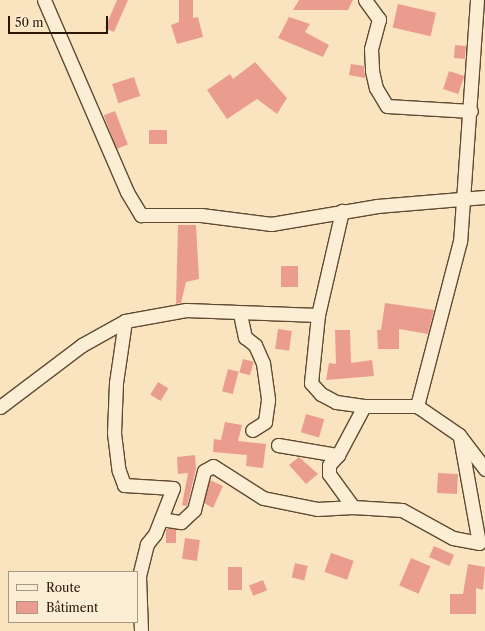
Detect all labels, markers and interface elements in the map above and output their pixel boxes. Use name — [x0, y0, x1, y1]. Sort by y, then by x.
scale bar — [10, 8, 110, 34]
text: 50 m — [15, 15, 44, 30]
legend — [8, 571, 138, 623]
text: Route — [46, 580, 80, 595]
text: Bâtiment — [46, 600, 98, 615]

